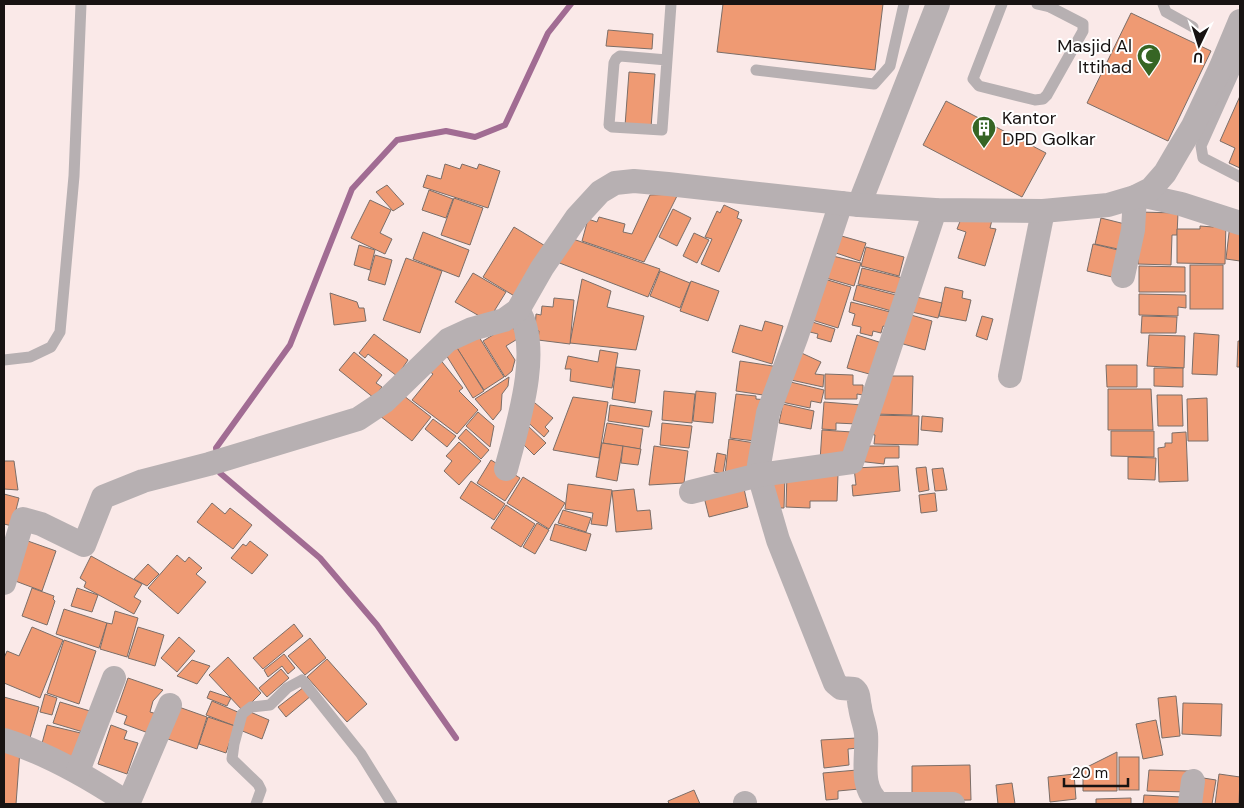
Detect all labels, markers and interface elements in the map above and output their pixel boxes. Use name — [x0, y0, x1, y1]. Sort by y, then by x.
north arrow — [1174, 20, 1224, 70]
place label: Masjid Al Ittihad — [1057, 34, 1132, 79]
mosque icon: Masjid Al Ittihad — [1136, 43, 1162, 77]
text: U — [1193, 49, 1204, 67]
place label: Kantor DPD Golkar — [1002, 106, 1096, 151]
building icon: Kantor DPD Golkar — [971, 115, 997, 149]
scale bar — [1064, 756, 1128, 788]
text: 20 m — [1072, 763, 1108, 783]

